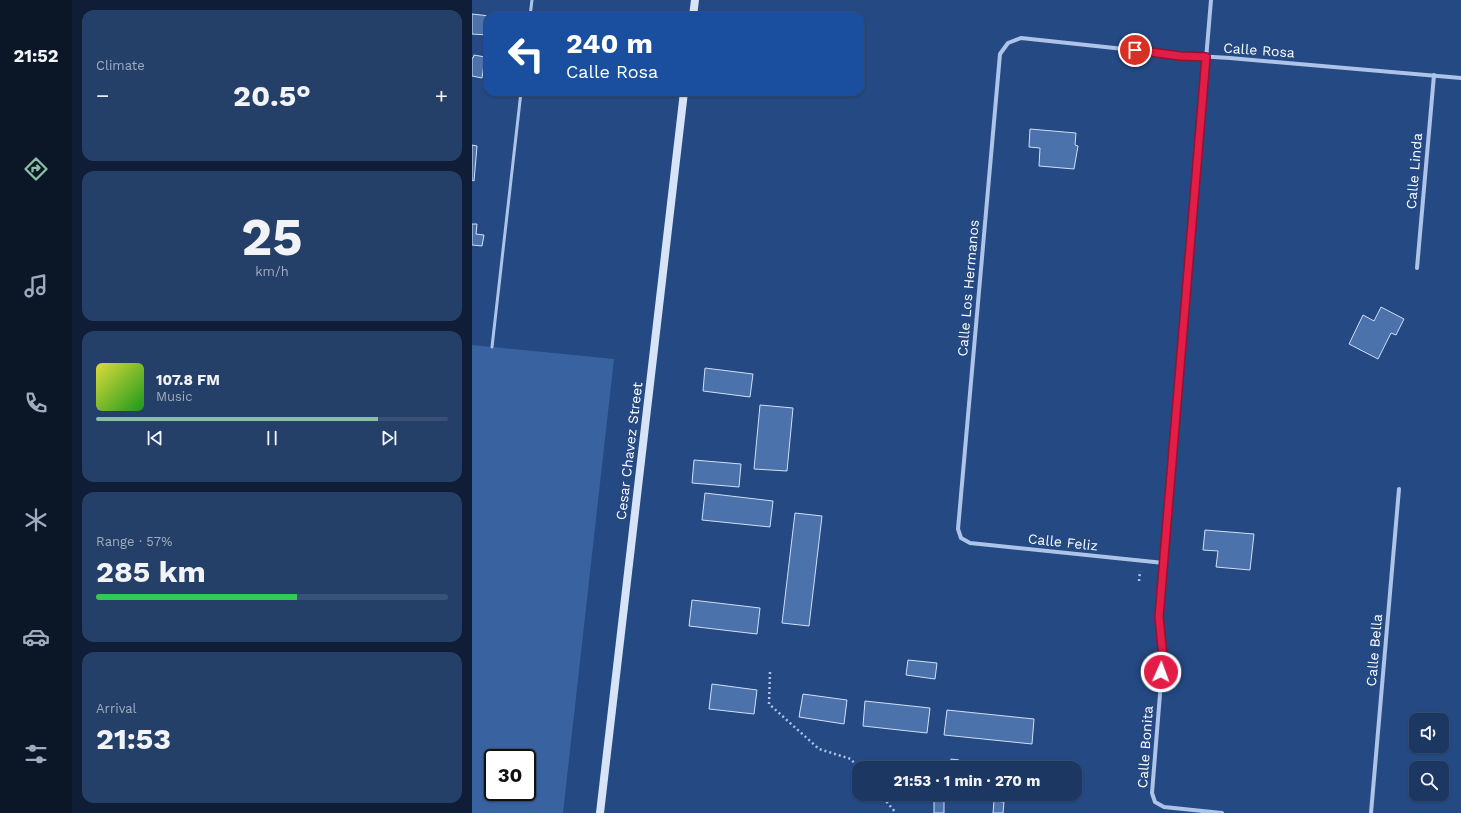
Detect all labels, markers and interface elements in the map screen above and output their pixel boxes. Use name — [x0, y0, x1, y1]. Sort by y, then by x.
text: 240 m — [566, 27, 653, 60]
icon: left — [500, 28, 552, 80]
pin — [1118, 33, 1152, 67]
icon: arrive — [1124, 39, 1146, 61]
street label: Calle Rosa — [1223, 40, 1295, 60]
text: 21:52 — [13, 45, 59, 66]
text: Climate — [96, 58, 145, 73]
text: Calle Rosa — [566, 61, 658, 82]
text: 20.5° — [233, 78, 311, 113]
text: − — [96, 83, 109, 108]
text: + — [435, 83, 448, 108]
street label: Calle Linda — [1403, 132, 1425, 210]
icon: directions — [22, 155, 50, 183]
text: 25 — [241, 207, 303, 268]
street label: Calle Los Hermanos — [954, 219, 982, 357]
text: km/h — [255, 264, 289, 279]
icon: music — [22, 272, 50, 300]
text: 107.8 FM — [156, 371, 220, 389]
street label: Cesar Chavez Street — [613, 381, 645, 521]
icon: phone — [22, 389, 50, 417]
text: Music — [156, 389, 193, 404]
icon: previous — [144, 427, 166, 449]
icon: pause — [261, 427, 283, 449]
icon: next — [378, 427, 400, 449]
icon: climate — [22, 506, 50, 534]
street label: Calle Feliz — [1027, 530, 1099, 554]
text: Range · 57% — [96, 534, 172, 549]
text: 285 km — [96, 554, 206, 589]
street label: Calle Bella — [1363, 613, 1385, 687]
icon: car — [22, 623, 50, 651]
position arrow — [1140, 651, 1182, 693]
text: Arrival — [96, 701, 137, 716]
street label: Calle Bonita — [1134, 705, 1156, 789]
map controls — [1409, 713, 1449, 801]
button: sound — [1409, 713, 1449, 753]
text: 21:53 — [96, 721, 171, 756]
icon: filters — [22, 740, 50, 768]
speed limit sign: 30 — [484, 749, 536, 801]
button: search — [1409, 761, 1449, 801]
text: 21:53 · 1 min · 270 m — [894, 772, 1040, 790]

